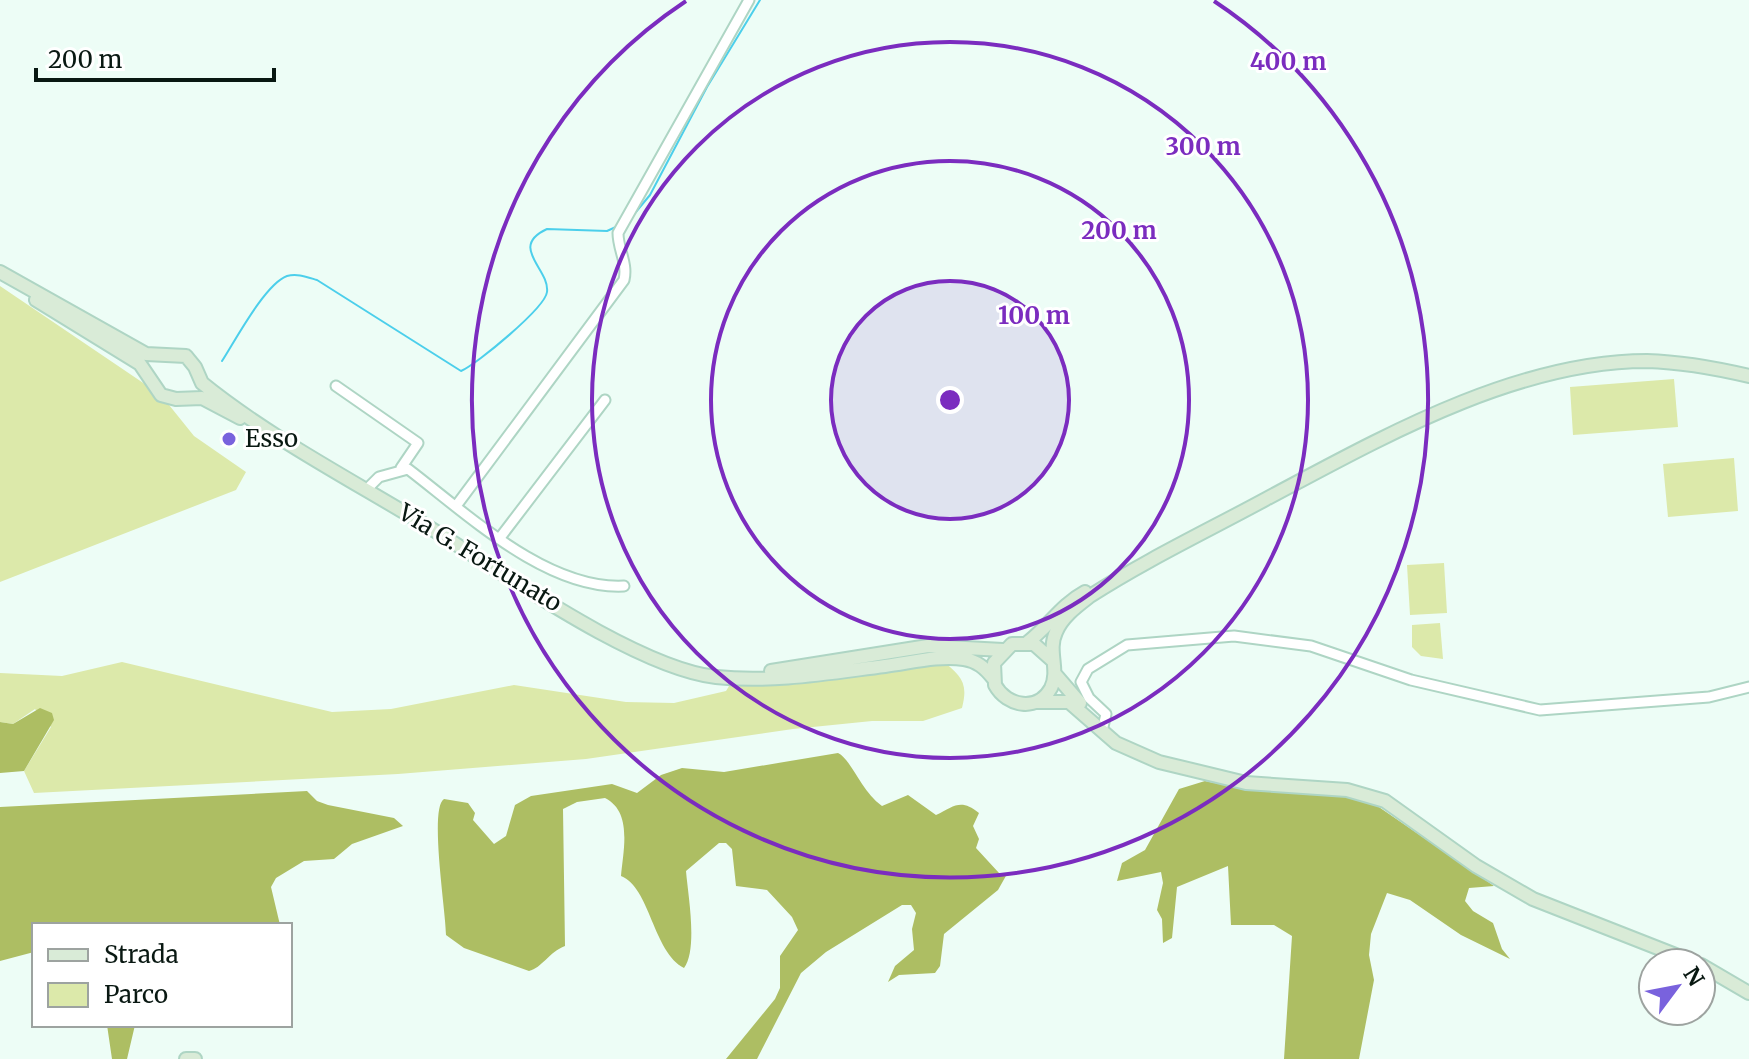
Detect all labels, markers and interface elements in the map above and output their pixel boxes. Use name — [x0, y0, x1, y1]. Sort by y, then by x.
scale bar — [36, 32, 274, 82]
text: 200 m — [48, 44, 123, 75]
text: 400 m — [1250, 46, 1326, 77]
text: 300 m — [1165, 131, 1241, 162]
text: 200 m — [1081, 215, 1157, 246]
text: 100 m — [998, 300, 1070, 331]
centre of rings — [936, 386, 964, 414]
place label: Esso — [245, 423, 298, 454]
marker: Esso — [220, 430, 238, 448]
street label: Via G. Fortunato — [392, 496, 568, 619]
legend — [32, 923, 292, 1027]
text: Strada — [104, 939, 179, 970]
north arrow — [1637, 947, 1717, 1027]
text: N — [1677, 962, 1711, 992]
text: Parco — [104, 979, 168, 1010]

